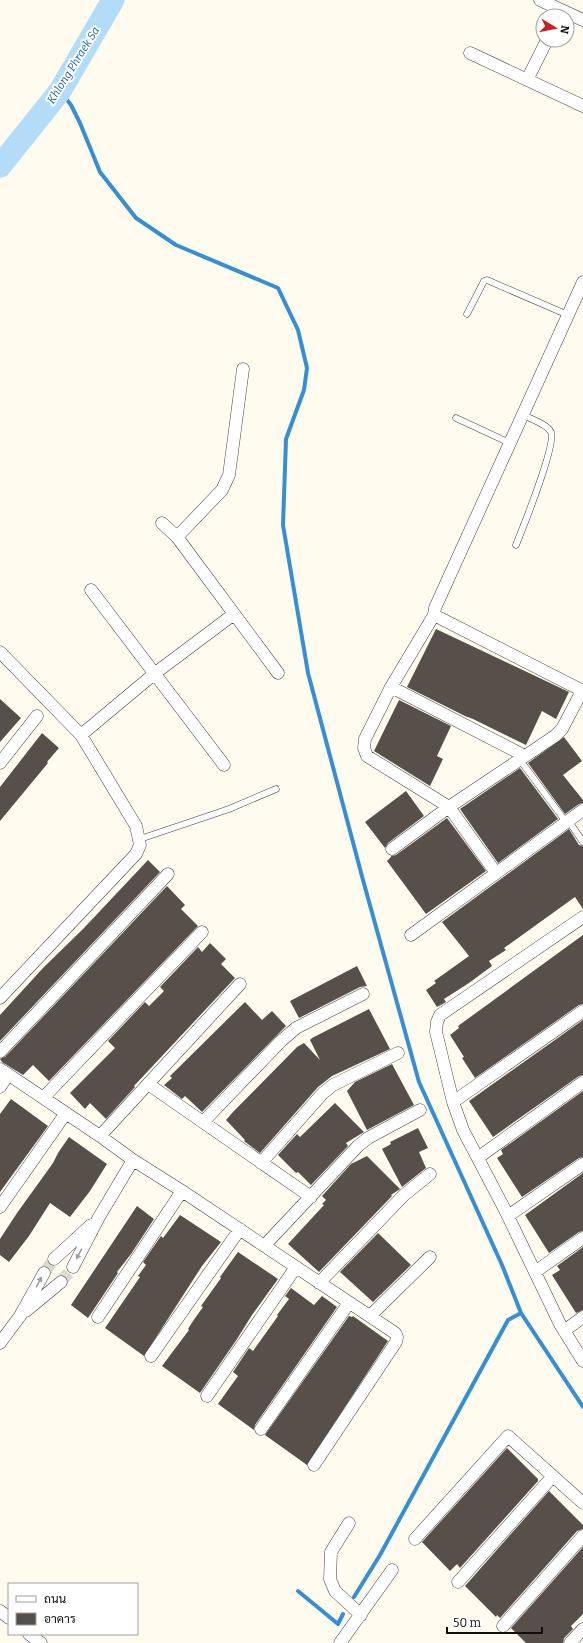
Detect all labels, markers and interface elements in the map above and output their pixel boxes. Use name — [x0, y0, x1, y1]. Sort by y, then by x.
north arrow — [535, 8, 575, 48]
text: N — [557, 24, 571, 35]
water label: Khlong Phraek Sa — [45, 25, 102, 106]
one-way arrow — [76, 1248, 83, 1260]
one-way arrow — [35, 1276, 42, 1288]
legend — [8, 1583, 138, 1635]
text: ถนน — [44, 1592, 67, 1606]
scale bar — [447, 1609, 542, 1635]
text: อาคาร — [44, 1612, 76, 1626]
text: 50 m — [453, 1616, 482, 1630]

